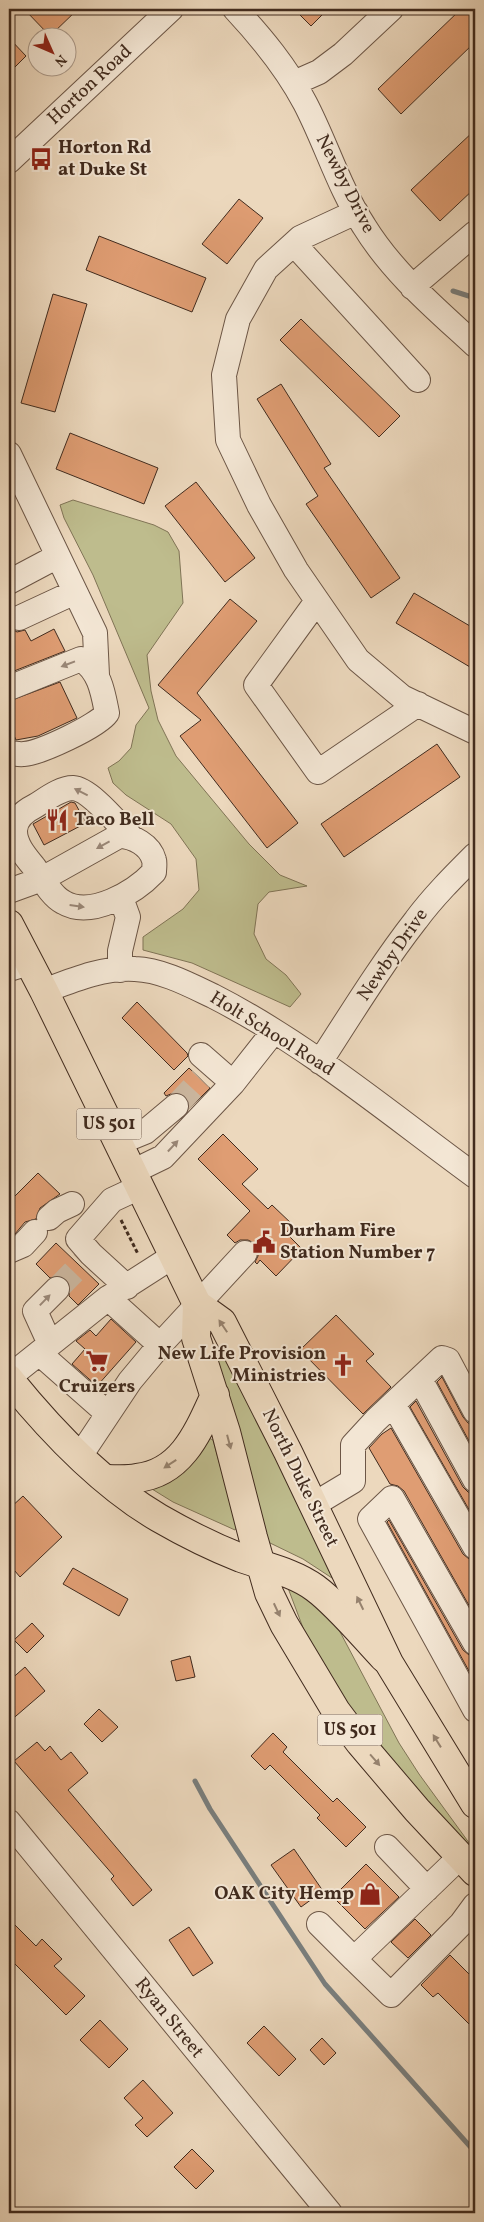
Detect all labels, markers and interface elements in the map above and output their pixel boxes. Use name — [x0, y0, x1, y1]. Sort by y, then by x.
north arrow — [28, 28, 78, 78]
street label: Horton Road — [42, 39, 138, 131]
text: N — [50, 50, 70, 70]
street label: Newby Drive — [309, 130, 381, 238]
place label: Horton Rd at Duke St — [58, 135, 152, 183]
bus stop icon: Horton Rd at Duke St — [28, 146, 54, 172]
one-way arrow — [60, 660, 75, 668]
one-way arrow — [74, 788, 89, 796]
restaurant icon: Taco Bell — [44, 807, 70, 833]
place label: Taco Bell — [74, 807, 154, 833]
one-way arrow — [95, 841, 110, 849]
one-way arrow — [69, 902, 85, 910]
street label: Newby Drive — [351, 903, 435, 1007]
street label: Holt School Road — [205, 985, 339, 1083]
road number: US 501 — [76, 1108, 142, 1140]
one-way arrow — [167, 1141, 179, 1153]
place label: Durham Fire Station Number 7 — [280, 1218, 435, 1266]
public building icon: Durham Fire Station Number 7 — [251, 1229, 277, 1255]
one-way arrow — [39, 1295, 51, 1307]
one-way arrow — [218, 1319, 227, 1333]
place label: New Life Provision Ministries — [158, 1341, 326, 1389]
supermarket icon: Cruizers — [84, 1348, 110, 1374]
church icon: New Life Provision Ministries — [330, 1352, 356, 1378]
place label: Cruizers — [59, 1374, 136, 1400]
street label: North Duke Street — [255, 1404, 345, 1552]
one-way arrow — [225, 1435, 233, 1450]
one-way arrow — [164, 1460, 177, 1469]
one-way arrow — [356, 1596, 364, 1610]
one-way arrow — [273, 1603, 281, 1617]
road number: US 501 — [318, 1714, 382, 1746]
one-way arrow — [433, 1735, 442, 1748]
one-way arrow — [369, 1754, 381, 1766]
place label: OAK City Hemp — [214, 1881, 354, 1907]
shop icon: OAK City Hemp — [357, 1881, 383, 1907]
street label: Ryan Street — [128, 1972, 210, 2064]

